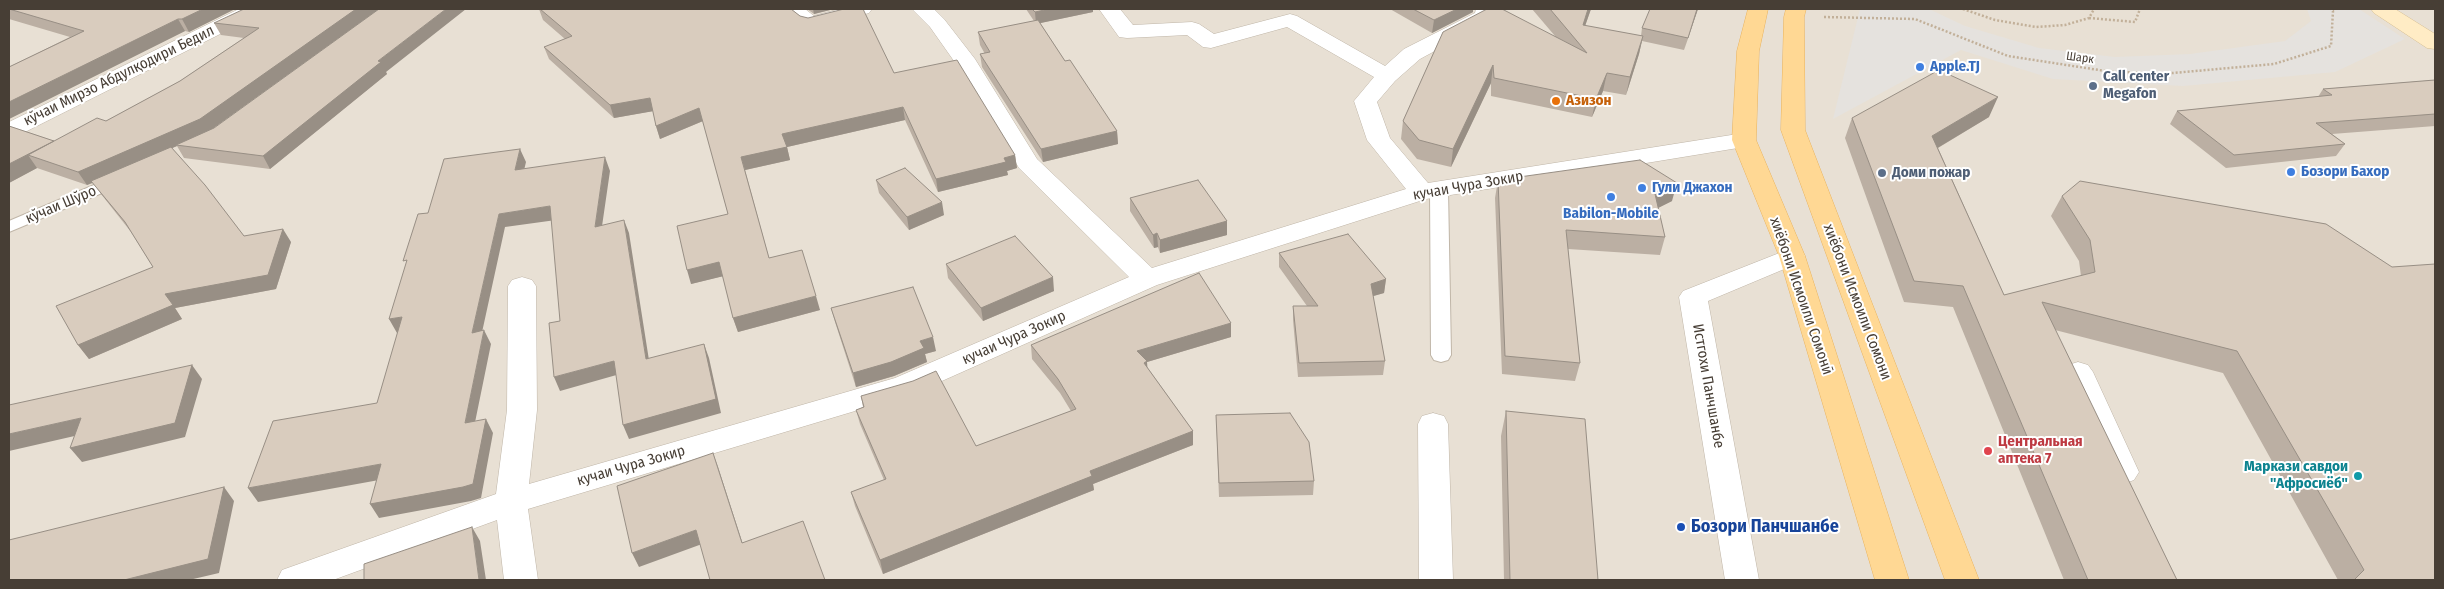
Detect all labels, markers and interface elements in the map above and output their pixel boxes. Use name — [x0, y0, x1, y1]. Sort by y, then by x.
street label: кўчаи Мирзо Абдулқодири Бедил — [21, 22, 217, 130]
street label: Шарк — [2065, 49, 2095, 67]
place label: Apple.TJ — [1930, 58, 1980, 76]
marker: Apple.TJ — [1914, 61, 1926, 73]
place label: Call center Megafon — [2103, 68, 2169, 103]
marker: Call center Megafon — [2087, 80, 2099, 92]
place label: Азизон — [1566, 92, 1612, 110]
marker: Азизон — [1550, 95, 1562, 107]
place label: Бозори Бахор — [2301, 163, 2389, 181]
place label: Доми пожар — [1892, 164, 1970, 182]
marker: Бозори Бахор — [2285, 166, 2297, 178]
street label: кучаи Чура Зокир — [1411, 167, 1525, 205]
marker: Доми пожар — [1876, 167, 1888, 179]
place label: Гули Джахон — [1652, 179, 1732, 197]
street label: кўчаи Шўро — [23, 182, 99, 228]
marker: Гули Джахон — [1636, 182, 1648, 194]
marker: Babilon-Mobile — [1605, 191, 1617, 203]
place label: Babilon-Mobile — [1563, 205, 1659, 223]
street label: хиёбони Исмоили Сомонӣ — [1766, 215, 1836, 377]
street label: хиёбони Исмоили Сомони — [1819, 222, 1895, 382]
street label: кучаи Чура Зокир — [959, 307, 1069, 369]
street label: Истгохи Панчшанбе — [1688, 322, 1728, 450]
place label: Центральная аптека 7 — [1998, 433, 2083, 468]
street label: кучаи Чура Зокир — [575, 442, 687, 490]
marker: Центральная аптека 7 — [1982, 445, 1994, 457]
place label: Маркази савдои "Афросиёб" — [2244, 458, 2348, 493]
marker: Маркази савдои "Афросиёб" — [2352, 470, 2364, 482]
place label: Бозори Панчшанбе — [1691, 516, 1839, 538]
marker: Бозори Панчшанбе — [1675, 521, 1687, 533]

